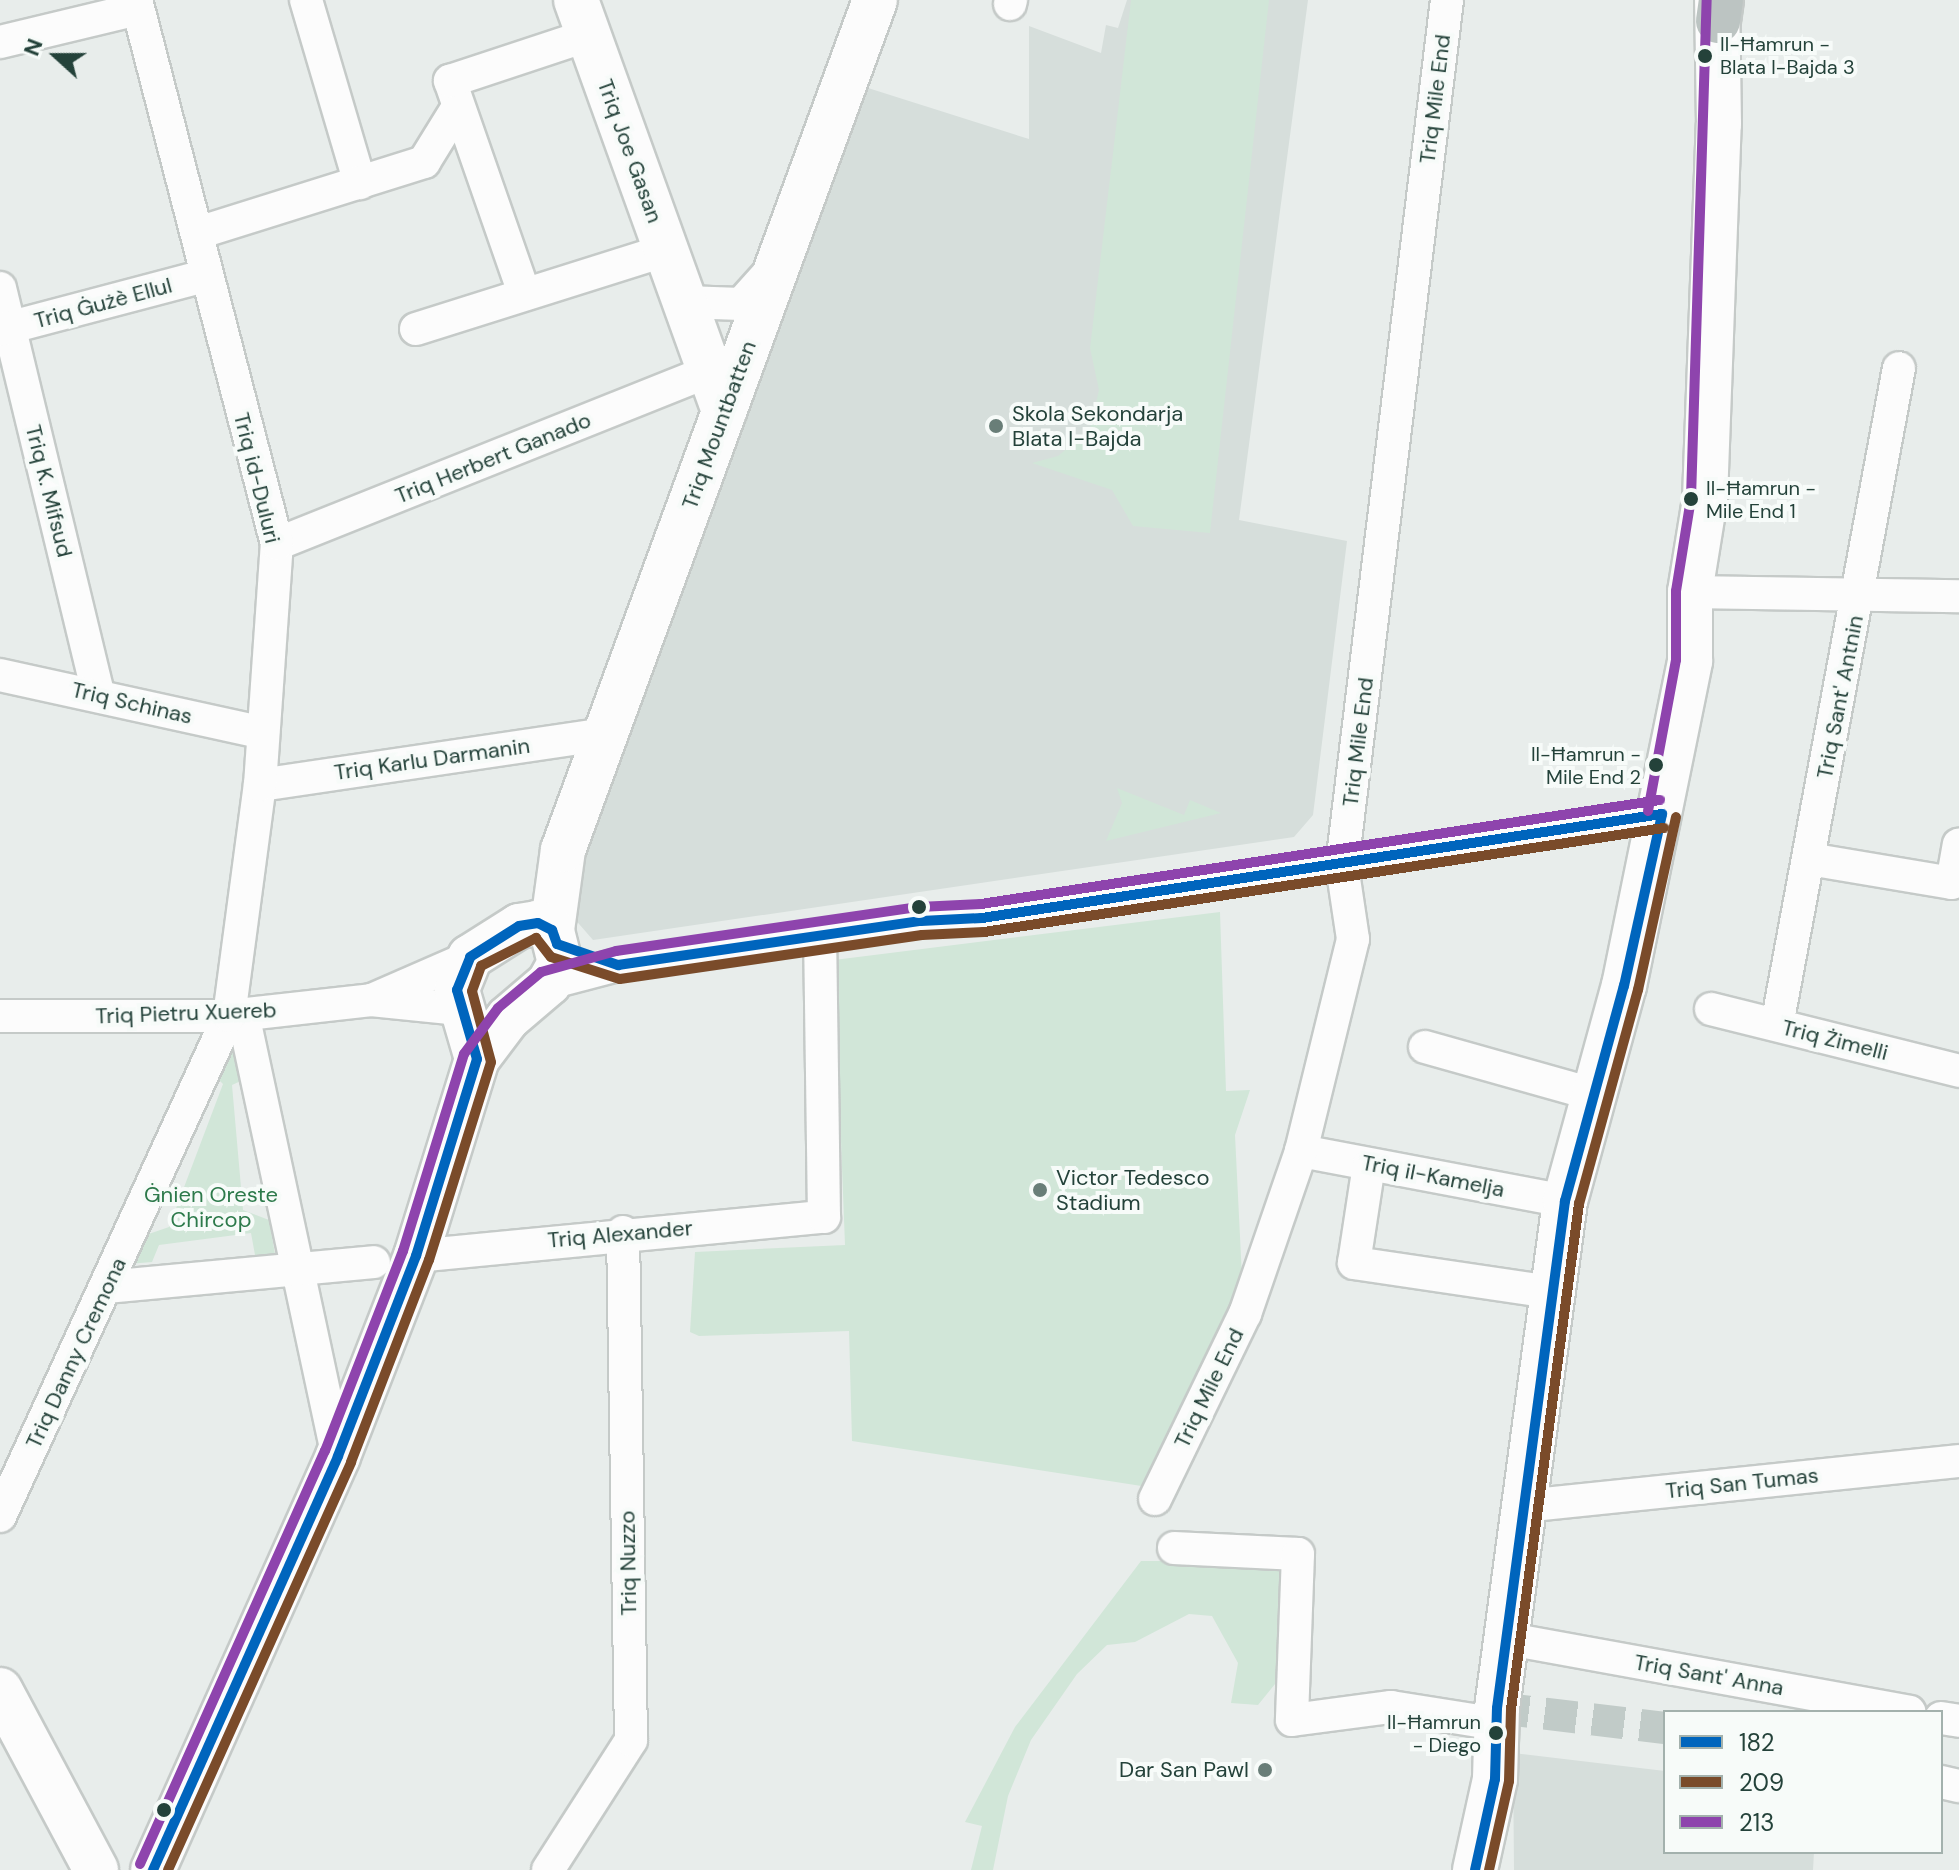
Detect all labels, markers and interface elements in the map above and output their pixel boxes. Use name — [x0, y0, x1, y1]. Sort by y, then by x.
north arrow — [16, 16, 96, 96]
place label: Il-Ħamrun - Blata l-Bajda 3 — [1720, 32, 1855, 79]
street label: Triq Mile End — [1414, 33, 1456, 165]
text: N — [17, 35, 50, 60]
marker: Il-Ħamrun - Blata l-Bajda 3 — [1697, 48, 1713, 64]
street label: Triq Joe Gasan — [592, 76, 668, 226]
street label: Triq Ġużè Ellul — [31, 272, 175, 334]
street label: Triq Mountbatten — [676, 337, 762, 513]
place label: Skola Sekondarja Blata l-Bajda — [1012, 400, 1183, 452]
street label: Triq Herbert Ganado — [391, 407, 595, 509]
street label: Triq id-Duluri — [228, 410, 286, 546]
marker: Skola Sekondarja Blata l-Bajda — [987, 417, 1005, 435]
street label: Triq K. Mifsud — [20, 422, 78, 560]
place label: Il-Ħamrun - Mile End 1 — [1706, 476, 1816, 523]
marker: Il-Ħamrun - Mile End 1 — [1683, 491, 1699, 507]
street label: Triq Sant' Antnin — [1811, 613, 1869, 781]
street label: Triq Schinas — [69, 676, 195, 730]
street label: Triq Mile End — [1337, 676, 1379, 808]
street label: Triq Karlu Darmanin — [332, 732, 532, 786]
place label: Il-Ħamrun - Mile End 2 — [1531, 742, 1641, 789]
marker: Il-Ħamrun - Mile End 2 — [1648, 757, 1664, 773]
unlabelled marker — [911, 899, 927, 915]
street label: Triq Pietru Xuereb — [95, 997, 277, 1029]
street label: Triq Żimelli — [1779, 1014, 1891, 1066]
street label: Triq il-Kamelja — [1359, 1149, 1507, 1203]
place label: Victor Tedesco Stadium — [1056, 1164, 1209, 1216]
park label: Ġnien Oreste Chircop — [144, 1181, 278, 1232]
marker: Victor Tedesco Stadium — [1031, 1181, 1049, 1199]
street label: Triq Alexander — [546, 1215, 694, 1253]
street label: Triq Danny Cremona — [20, 1253, 132, 1453]
street label: Triq Mile End — [1169, 1324, 1249, 1452]
street label: Triq San Tumas — [1664, 1462, 1820, 1504]
street label: Triq Nuzzo — [614, 1510, 642, 1616]
street label: Triq Sant' Anna — [1632, 1649, 1786, 1701]
place label: Il-Ħamrun - Diego — [1387, 1710, 1481, 1757]
legend — [1663, 1710, 1943, 1854]
marker: Il-Ħamrun - Diego — [1488, 1725, 1504, 1741]
text: 182 — [1739, 1727, 1775, 1758]
place label: Dar San Pawl — [1119, 1757, 1249, 1783]
marker: Dar San Pawl — [1256, 1761, 1274, 1779]
text: 209 — [1739, 1767, 1784, 1798]
unlabelled marker — [156, 1802, 172, 1818]
text: 213 — [1739, 1807, 1775, 1838]

